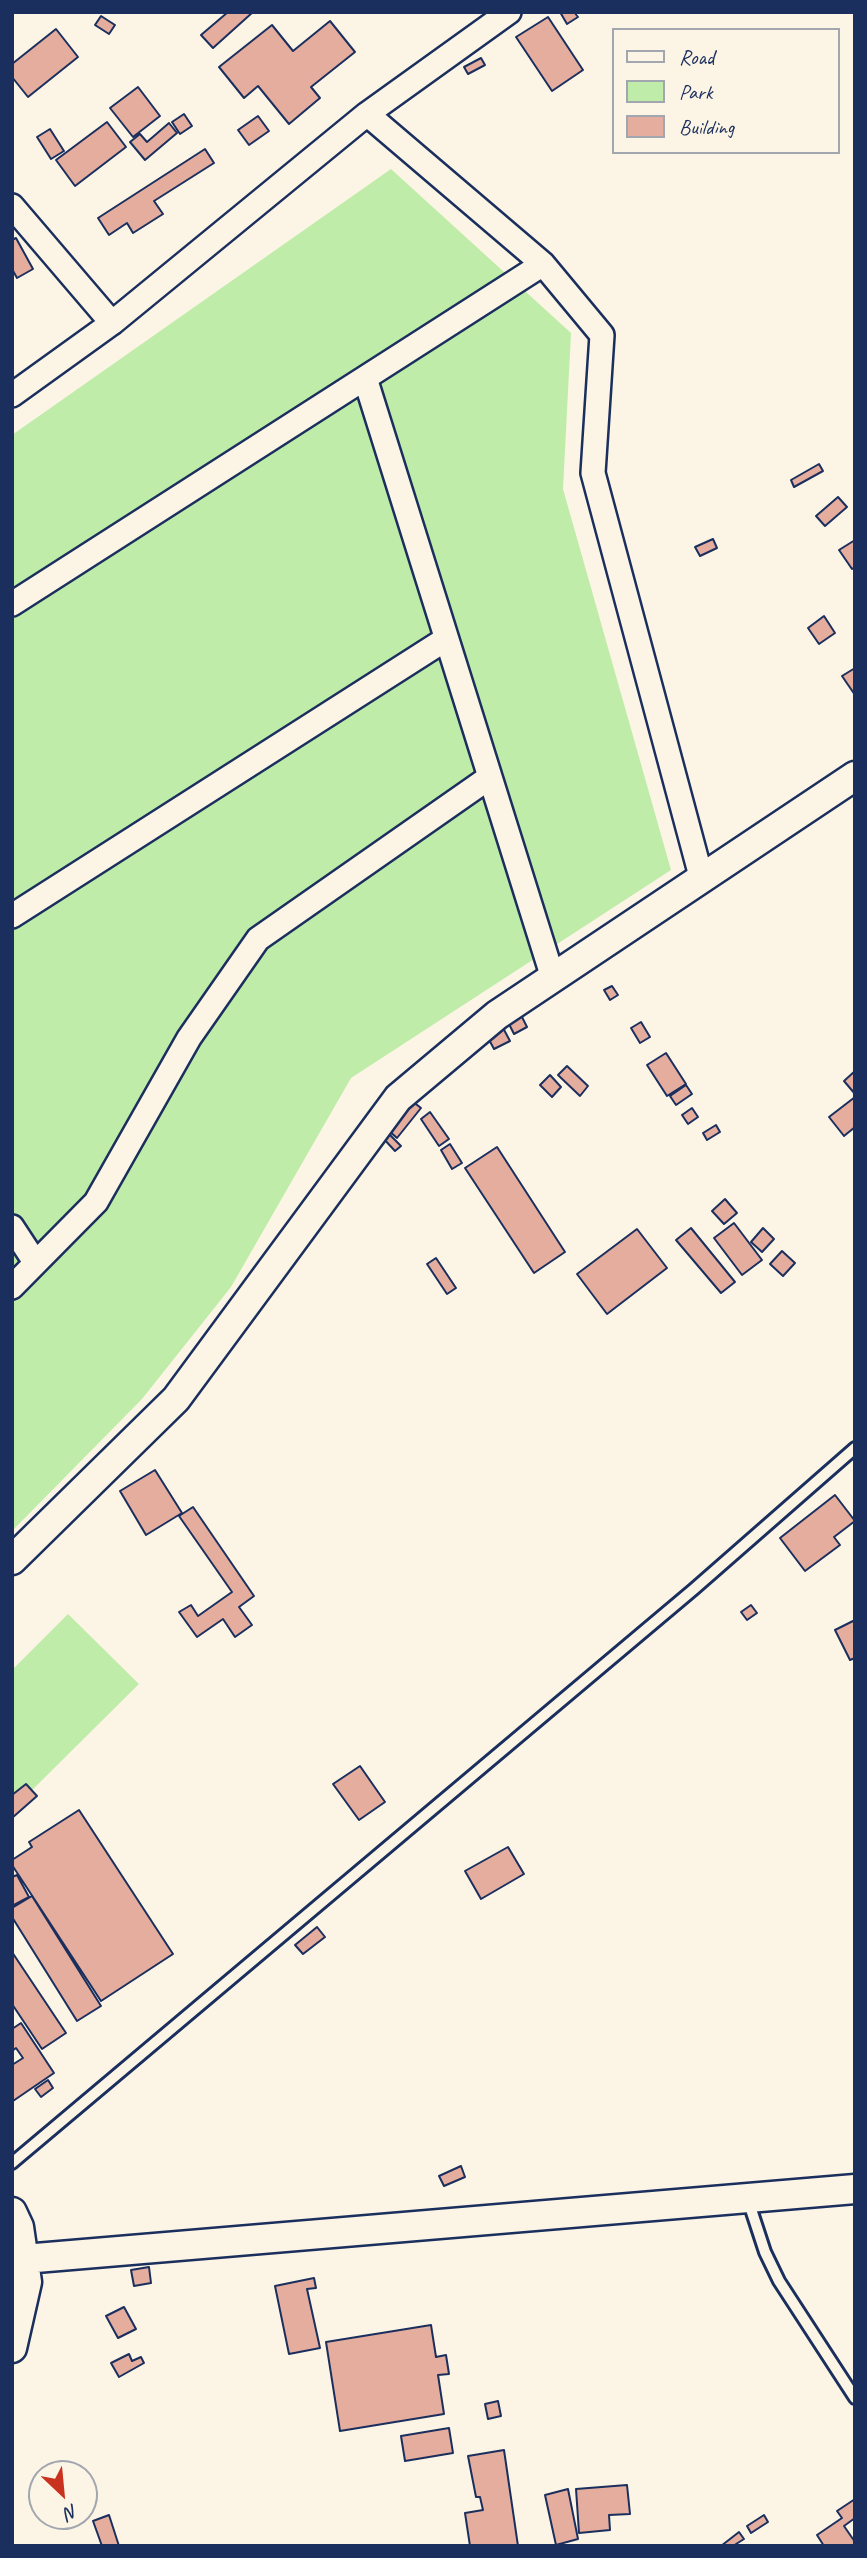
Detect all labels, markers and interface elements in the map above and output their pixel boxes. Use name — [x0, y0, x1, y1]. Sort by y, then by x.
legend — [612, 28, 839, 154]
text: Road — [679, 44, 714, 70]
text: Park — [679, 79, 712, 105]
text: Building — [679, 114, 734, 140]
north arrow — [28, 2460, 98, 2530]
text: N — [61, 2499, 82, 2525]

